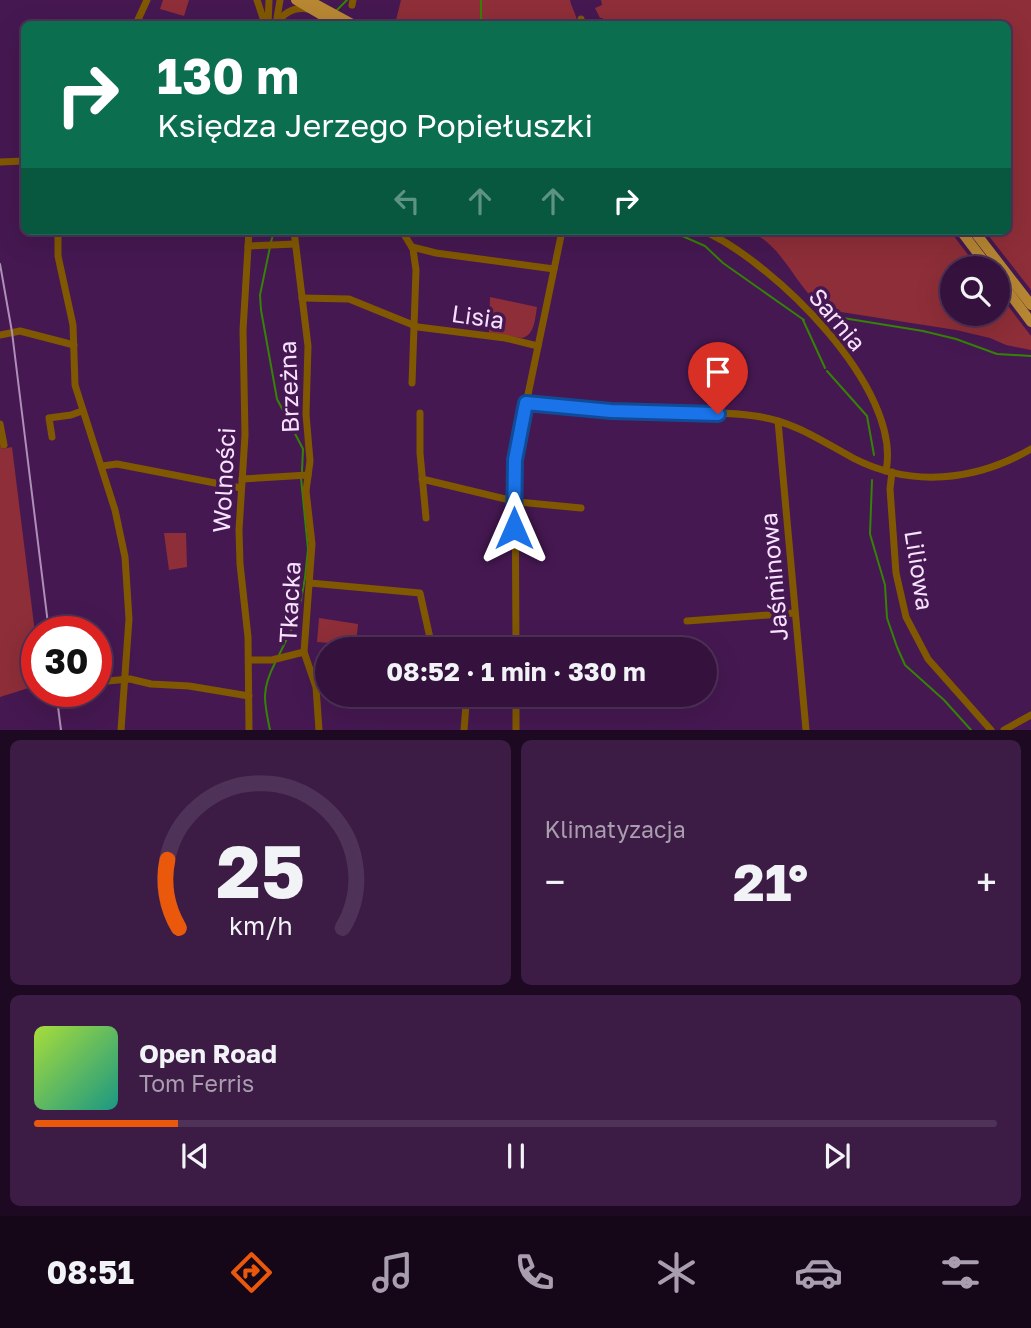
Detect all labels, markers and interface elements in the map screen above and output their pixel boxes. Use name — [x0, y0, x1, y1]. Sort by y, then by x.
text: 130 m — [157, 46, 299, 105]
icon: right — [42, 49, 133, 140]
text: Księdza Jerzego Popiełuszki — [157, 106, 593, 144]
icon: left — [388, 182, 426, 220]
icon: ahead — [461, 182, 499, 220]
icon: ahead — [534, 182, 572, 220]
icon: right — [607, 182, 645, 220]
map controls — [940, 256, 1010, 326]
button: search — [940, 256, 1010, 326]
street label: Sarnia — [803, 282, 873, 356]
street label: Lisia — [450, 298, 506, 334]
street label: Brzeżna — [272, 340, 304, 434]
pin — [688, 342, 748, 414]
icon: arrive — [699, 353, 737, 391]
street label: Wolności — [206, 427, 240, 533]
position arrow — [477, 491, 551, 565]
street label: Jaśminowa — [753, 512, 793, 642]
street label: Liliowa — [899, 528, 941, 612]
street label: Tkacka — [272, 560, 306, 644]
speed limit sign: 30 — [21, 616, 112, 707]
text: 08:52 · 1 min · 330 m — [386, 656, 646, 687]
text: Klimatyzacja — [545, 815, 686, 843]
text: 25 — [216, 828, 305, 915]
text: 21° — [733, 850, 808, 912]
text: − — [545, 859, 565, 904]
text: + — [976, 859, 997, 904]
text: km/h — [228, 910, 292, 941]
text: Open Road — [139, 1038, 277, 1069]
text: Tom Ferris — [139, 1069, 254, 1097]
icon: previous — [176, 1137, 214, 1175]
icon: pause — [497, 1137, 535, 1175]
icon: next — [818, 1137, 856, 1175]
icon: directions — [227, 1248, 276, 1297]
icon: music — [368, 1248, 417, 1297]
icon: phone — [510, 1248, 559, 1297]
icon: climate — [652, 1248, 701, 1297]
icon: car — [794, 1248, 843, 1297]
icon: filters — [936, 1248, 985, 1297]
text: 08:51 — [46, 1253, 134, 1291]

